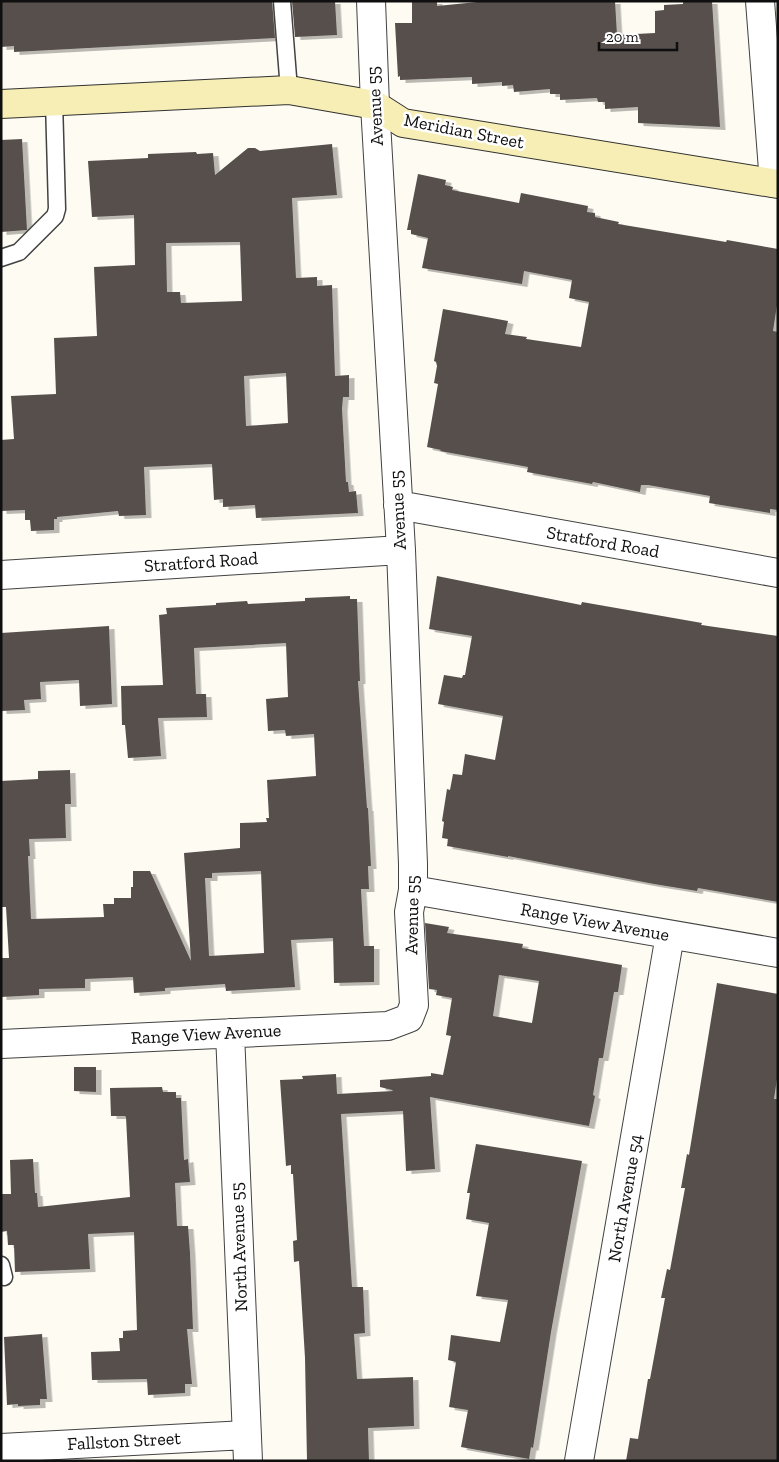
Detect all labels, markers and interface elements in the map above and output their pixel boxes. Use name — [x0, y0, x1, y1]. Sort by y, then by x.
scale bar — [599, 20, 676, 52]
text: 20 m — [606, 28, 639, 46]
street label: Avenue 55 — [362, 66, 388, 146]
street label: Meridian Street — [402, 109, 526, 153]
street label: Avenue 55 — [385, 470, 411, 550]
street label: Stratford Road — [545, 521, 661, 563]
street label: Stratford Road — [143, 547, 259, 577]
street label: Avenue 55 — [400, 875, 424, 955]
street label: Range View Avenue — [519, 898, 671, 946]
street label: Range View Avenue — [130, 1019, 282, 1049]
street label: North Avenue 54 — [603, 1132, 647, 1264]
street label: North Avenue 55 — [226, 1182, 252, 1312]
street label: Fallston Street — [67, 1427, 182, 1455]

